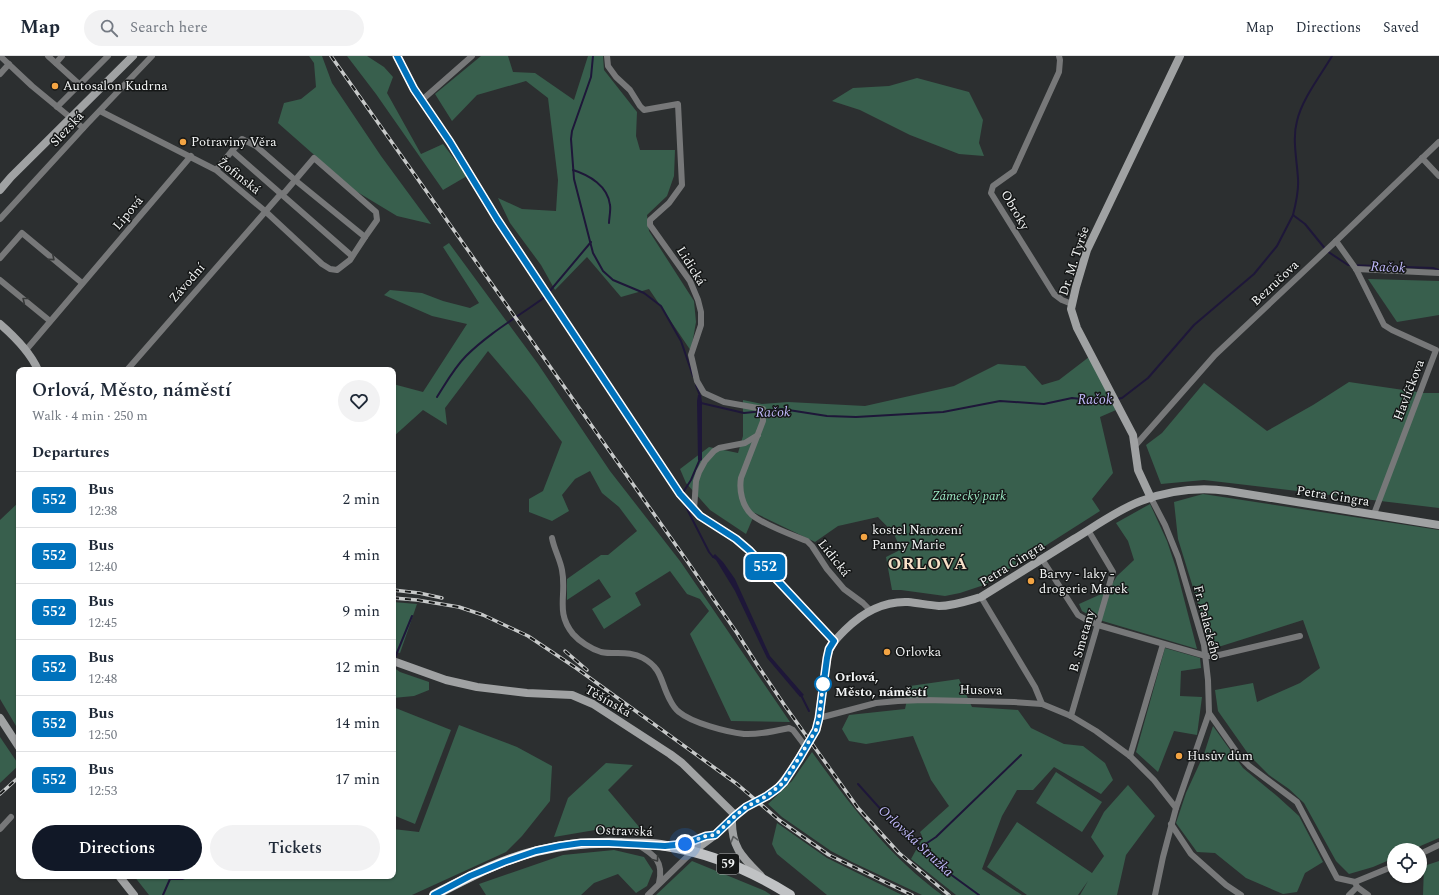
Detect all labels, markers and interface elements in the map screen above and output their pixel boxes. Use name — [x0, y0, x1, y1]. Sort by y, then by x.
search box — [84, 10, 364, 46]
text: Map — [20, 13, 60, 42]
text: Search here — [130, 16, 208, 39]
icon: search — [98, 17, 120, 39]
text: Map — [1246, 17, 1274, 38]
text: Directions — [1296, 17, 1361, 38]
text: Saved — [1383, 17, 1419, 38]
place label: Autosalon Kudrna — [63, 76, 168, 96]
marker: Autosalon Kudrna — [50, 81, 60, 91]
street label: Slezská — [45, 106, 89, 151]
place label: Potraviny Věra — [191, 132, 277, 152]
marker: Potraviny Věra — [178, 137, 188, 147]
street label: Žofinská — [213, 153, 265, 200]
street label: Obroky — [995, 186, 1035, 234]
street label: Lipová — [108, 191, 149, 234]
street label: Dr. M. Tyrše — [1053, 224, 1095, 298]
street label: Lidická — [671, 242, 711, 290]
one-way arrow — [47, 254, 55, 261]
street label: Bezručova — [1246, 255, 1304, 311]
water label: Račok — [1370, 256, 1407, 278]
street label: Závodní — [164, 258, 211, 307]
one-way arrow — [23, 298, 30, 305]
street label: Havlíčkova — [1388, 356, 1430, 423]
text: Orlová, Město, náměstí — [32, 376, 231, 405]
button: heart — [338, 380, 380, 422]
water label: Račok — [1077, 389, 1113, 410]
water label: Račok — [755, 401, 791, 423]
text: Walk · 4 min · 250 m — [32, 406, 148, 426]
text: Departures — [32, 441, 110, 464]
text: Bus — [88, 478, 114, 501]
street label: Petra Cingra — [1295, 480, 1372, 512]
park label: Zámecký park — [932, 486, 1006, 506]
text: 2 min — [342, 488, 380, 511]
text: 552 — [42, 489, 66, 510]
text: 12:38 — [88, 501, 117, 521]
place label: kostel Narození Panny Marie — [872, 520, 963, 555]
marker: kostel Narození Panny Marie — [859, 532, 869, 542]
text: Bus — [88, 534, 114, 557]
street label: Lidická — [813, 535, 856, 582]
street label: Petra Cingra — [975, 536, 1049, 592]
text: 4 min — [342, 544, 380, 567]
text: 552 — [42, 545, 66, 566]
district label: ORLOVÁ — [888, 551, 968, 577]
line badge: 552 — [742, 554, 788, 580]
text: 552 — [753, 556, 777, 577]
text: 12:40 — [88, 557, 117, 577]
place label: Barvy - laky - drogerie Marek — [1039, 564, 1128, 599]
marker: Barvy - laky - drogerie Marek — [1026, 576, 1036, 586]
street label: Fr. Palackého — [1188, 583, 1226, 663]
text: Bus — [88, 590, 114, 613]
text: 9 min — [342, 600, 380, 623]
text: 552 — [42, 601, 66, 622]
street label: B. Smetany — [1064, 607, 1101, 674]
text: 12:45 — [88, 613, 117, 633]
place label: Orlovka — [895, 642, 942, 662]
text: Bus — [88, 646, 114, 669]
marker: Orlovka — [882, 647, 892, 657]
text: 12 min — [335, 656, 380, 679]
text: 552 — [42, 657, 66, 678]
place label: Orlová, Město, náměstí — [835, 667, 927, 702]
text: 12:48 — [88, 669, 117, 689]
marker: Orlová, Město, náměstí — [814, 675, 832, 693]
street label: Těšínská — [581, 680, 636, 723]
street label: Husova — [959, 680, 1003, 700]
text: Bus — [88, 702, 114, 725]
text: 14 min — [335, 712, 380, 735]
text: 552 — [42, 713, 66, 734]
text: 12:50 — [88, 725, 117, 745]
place label: Husův dům — [1187, 746, 1253, 766]
marker: Husův dům — [1174, 751, 1184, 761]
text: Bus — [88, 758, 114, 781]
text: 17 min — [335, 768, 380, 791]
text: 552 — [42, 769, 66, 790]
text: 12:53 — [88, 781, 117, 801]
water label: Orlovská Stružka — [873, 800, 959, 882]
street label: Ostravská — [595, 820, 654, 842]
button: Directions — [32, 825, 202, 871]
button: Tickets — [210, 825, 380, 871]
your location — [675, 834, 695, 854]
one-way arrow — [730, 836, 739, 843]
map controls — [1387, 843, 1427, 883]
button: locate — [1387, 843, 1427, 883]
road number: 59 — [717, 854, 739, 874]
one-way arrow — [651, 855, 658, 862]

